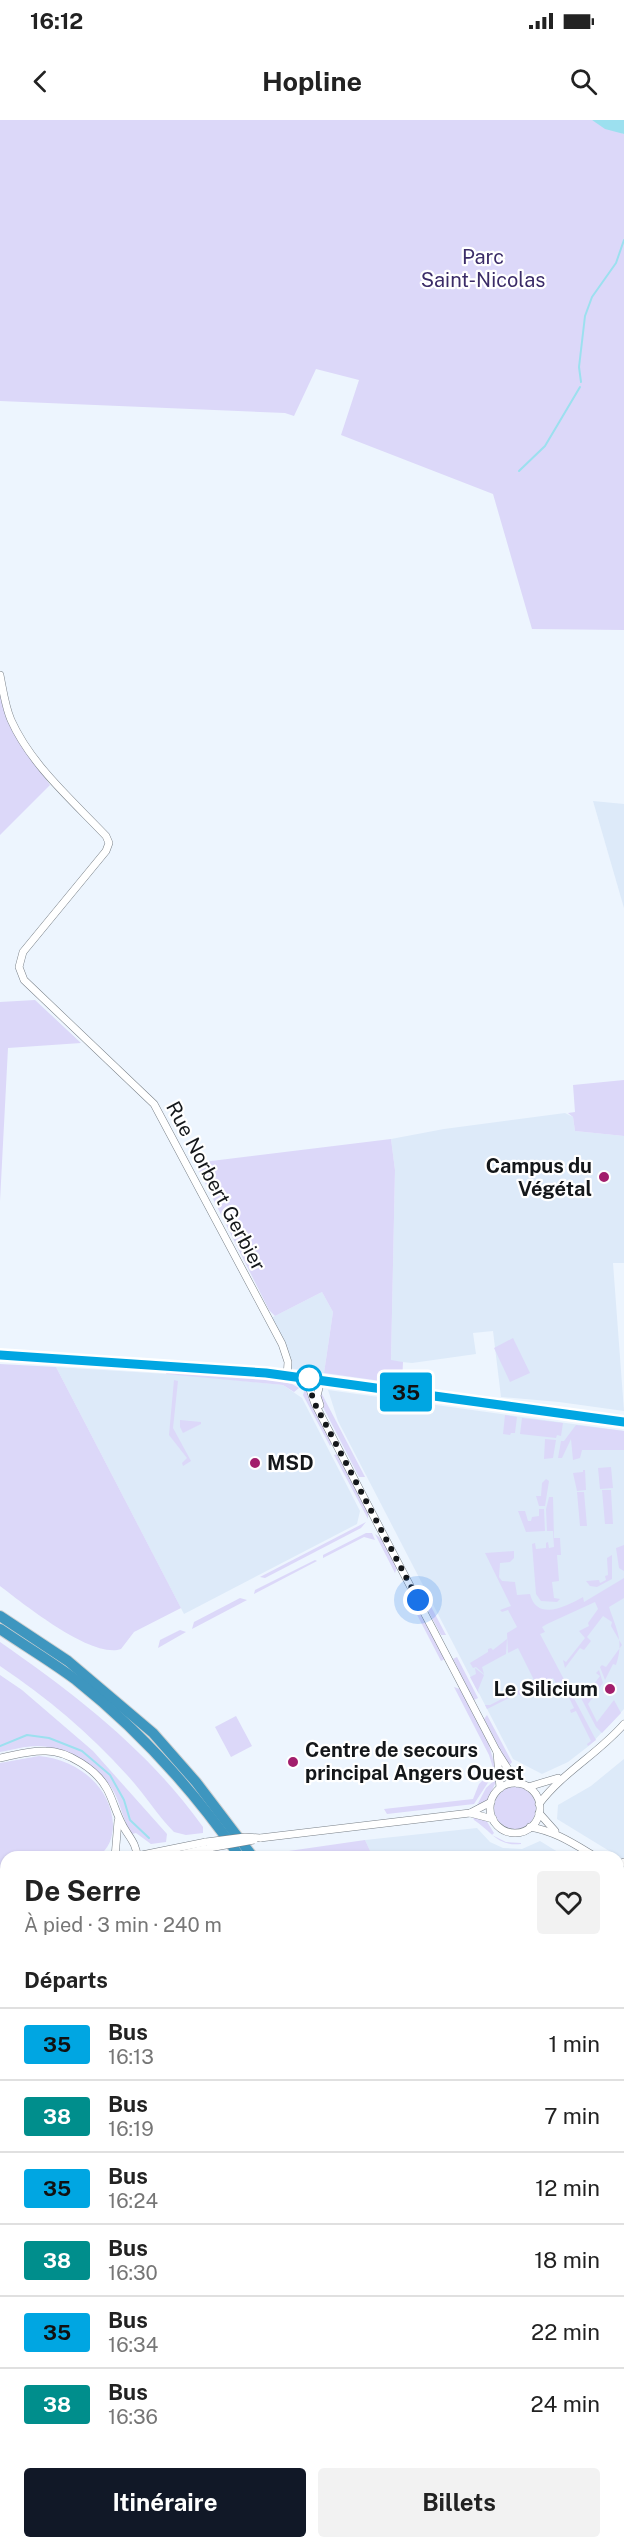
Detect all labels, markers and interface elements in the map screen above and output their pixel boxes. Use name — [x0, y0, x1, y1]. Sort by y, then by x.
text: 16:12 — [30, 8, 83, 34]
icon: back — [24, 65, 57, 98]
text: Hopline — [262, 65, 362, 97]
icon: search — [567, 65, 600, 98]
park label: Parc Saint-Nicolas — [421, 245, 545, 292]
street label: Rue Norbert Gerbier — [161, 1097, 271, 1275]
place label: Campus du Végétal — [486, 1154, 592, 1201]
marker: Campus du Végétal — [597, 1170, 611, 1184]
unlabelled marker — [296, 1365, 322, 1391]
line badge: 35 — [379, 1372, 433, 1412]
text: 35 — [392, 1380, 420, 1405]
place label: MSD — [267, 1451, 314, 1475]
marker: MSD — [248, 1456, 262, 1470]
your location — [403, 1585, 433, 1615]
place label: Le Silicium — [494, 1677, 598, 1701]
marker: Le Silicium — [603, 1682, 617, 1696]
place label: Centre de secours principal Angers Ouest — [305, 1738, 524, 1785]
marker: Centre de secours principal Angers Ouest — [286, 1755, 300, 1769]
button: heart — [537, 1871, 600, 1934]
text: De Serre — [24, 1874, 141, 1907]
text: À pied · 3 min · 240 m — [24, 1913, 222, 1937]
text: Départs — [24, 1967, 108, 1993]
text: Bus — [108, 2019, 148, 2045]
text: 1 min — [548, 2031, 600, 2057]
text: 35 — [43, 2032, 71, 2057]
text: 16:13 — [108, 2045, 154, 2069]
text: Bus — [108, 2091, 148, 2117]
text: 7 min — [544, 2103, 600, 2129]
text: 38 — [43, 2104, 71, 2129]
text: 16:19 — [108, 2117, 154, 2141]
text: Bus — [108, 2163, 148, 2189]
text: 12 min — [535, 2175, 600, 2201]
text: 35 — [43, 2176, 71, 2201]
text: 16:24 — [108, 2189, 158, 2213]
text: Bus — [108, 2235, 148, 2261]
text: 18 min — [534, 2247, 600, 2273]
text: 38 — [43, 2248, 71, 2273]
text: 16:30 — [108, 2261, 158, 2285]
text: Bus — [108, 2307, 148, 2333]
text: 22 min — [531, 2319, 600, 2345]
text: 35 — [43, 2320, 71, 2345]
text: 16:34 — [108, 2333, 158, 2357]
text: Bus — [108, 2379, 148, 2405]
text: 24 min — [530, 2391, 600, 2417]
text: 38 — [43, 2392, 71, 2417]
text: 16:36 — [108, 2405, 158, 2429]
button: Itinéraire — [24, 2468, 306, 2537]
button: Billets — [318, 2468, 600, 2537]

